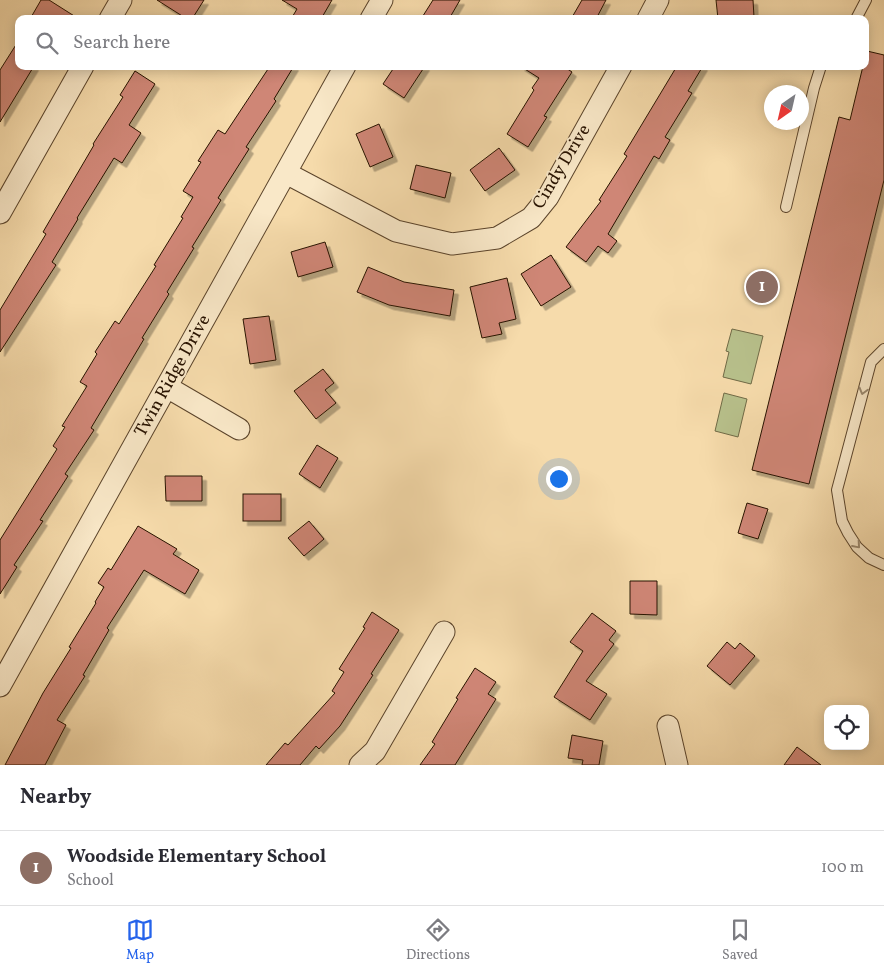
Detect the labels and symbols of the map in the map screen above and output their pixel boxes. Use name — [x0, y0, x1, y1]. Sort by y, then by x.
north arrow — [764, 85, 809, 130]
street label: Cindy Drive — [527, 120, 597, 214]
pin: 1 — [746, 268, 778, 306]
street label: Twin Ridge Drive — [129, 310, 217, 442]
one-way arrow — [858, 387, 869, 396]
your location — [546, 466, 572, 492]
one-way arrow — [851, 540, 860, 549]

